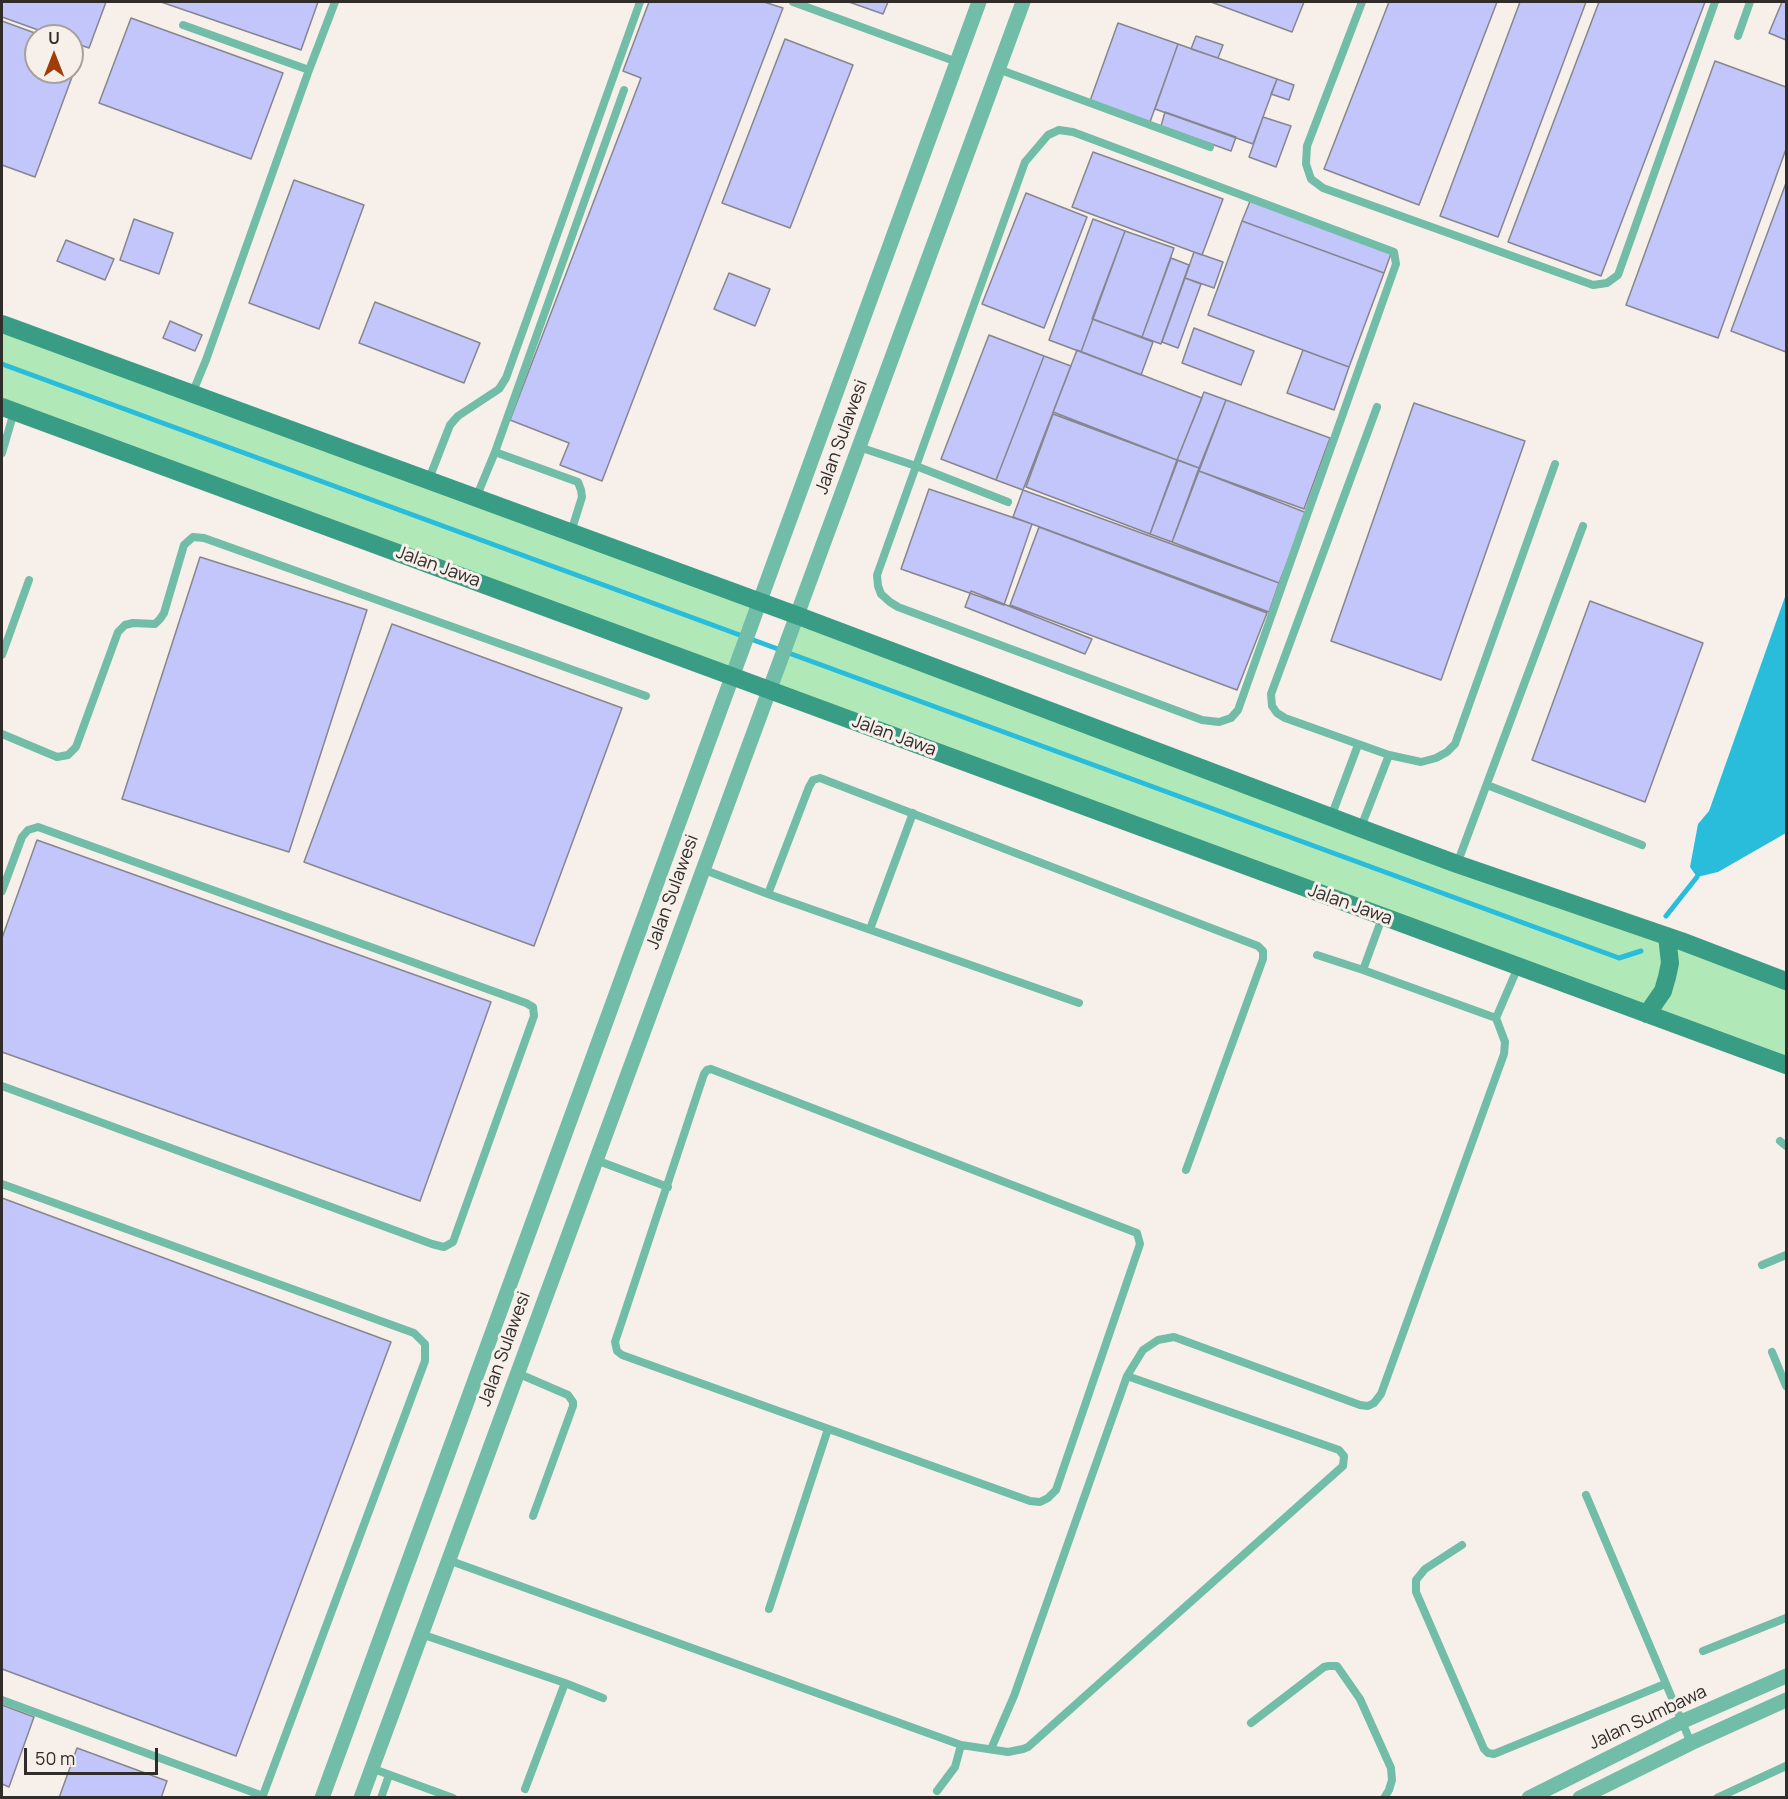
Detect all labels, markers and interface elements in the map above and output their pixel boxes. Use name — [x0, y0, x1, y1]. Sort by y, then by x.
north arrow — [24, 24, 84, 84]
text: U — [48, 27, 60, 49]
street label: Jalan Sulawesi — [811, 377, 873, 497]
street label: Jalan Jawa — [393, 542, 483, 592]
street label: Jalan Jawa — [849, 711, 939, 761]
street label: Jalan Sulawesi — [642, 832, 704, 952]
street label: Jalan Jawa — [1305, 880, 1395, 930]
street label: Jalan Sulawesi — [474, 1289, 536, 1409]
street label: Jalan Sumbawa — [1586, 1681, 1710, 1755]
scale bar — [27, 1736, 160, 1774]
text: 50 m — [35, 1746, 75, 1770]

